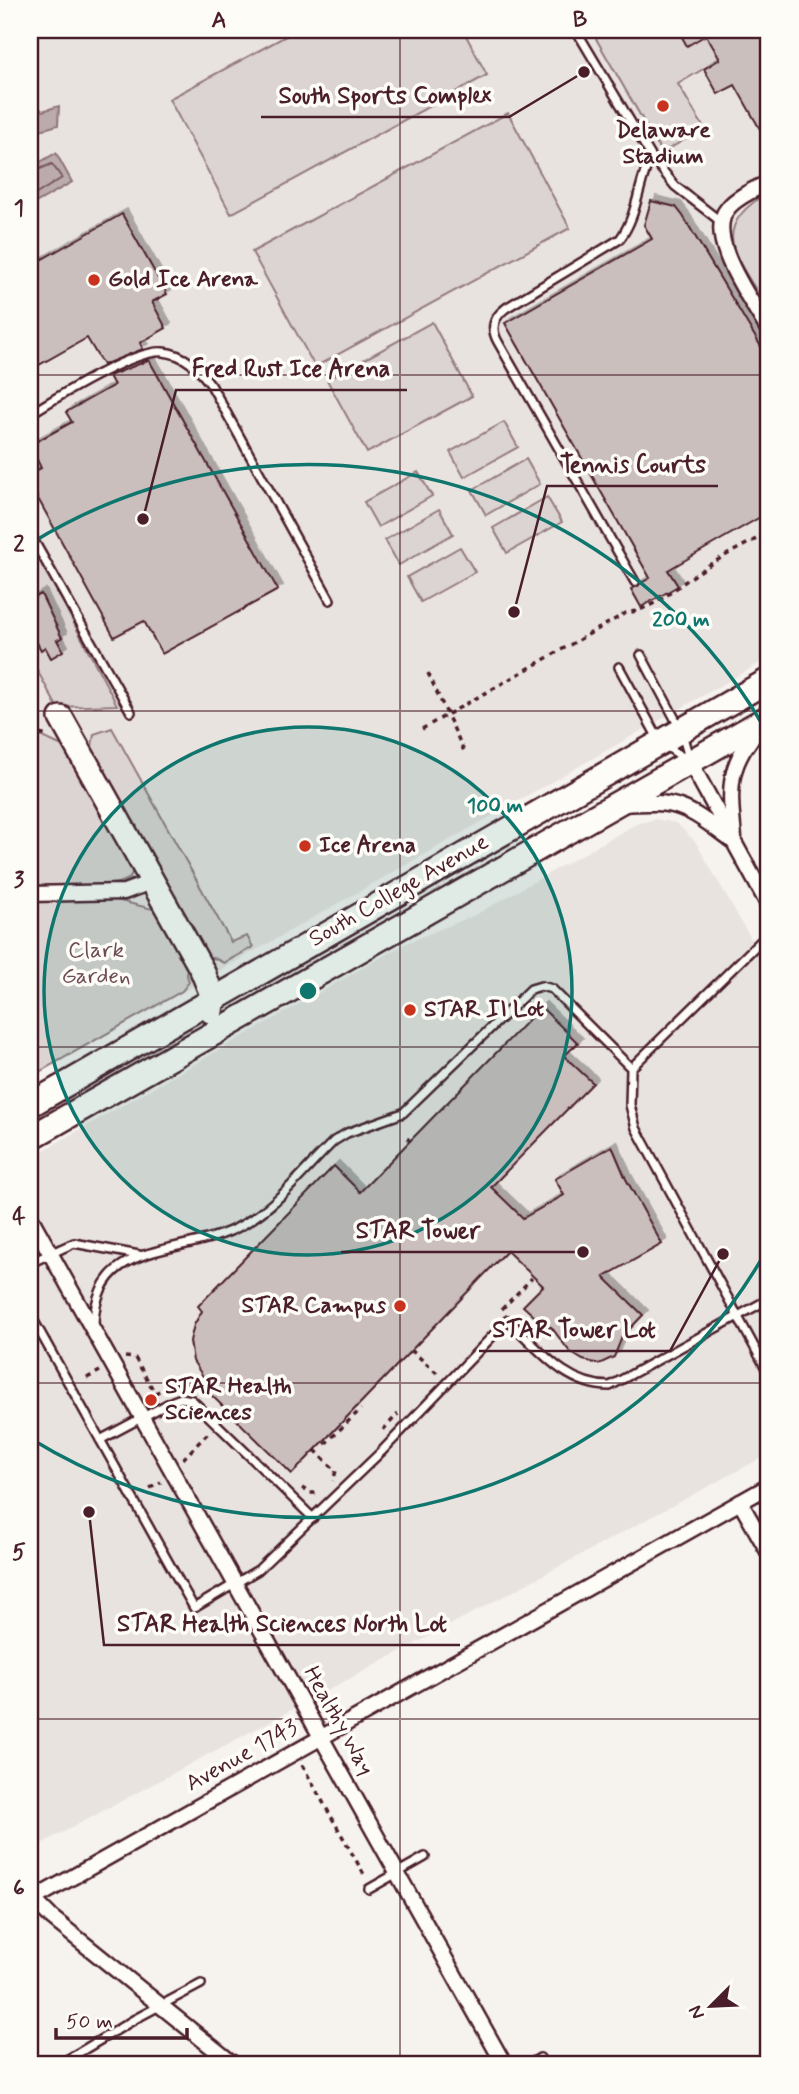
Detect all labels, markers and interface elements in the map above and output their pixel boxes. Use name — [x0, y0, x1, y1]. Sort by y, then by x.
text: A — [211, 6, 227, 36]
text: B — [573, 6, 588, 36]
callout: South Sports Complex — [261, 72, 509, 117]
text: South Sports Complex — [279, 81, 492, 112]
marker: Delaware Stadium — [655, 98, 671, 114]
place label: Delaware Stadium — [615, 116, 711, 172]
text: 1 — [14, 194, 24, 224]
place label: Gold Ice Arena — [108, 265, 259, 295]
marker: Gold Ice Arena — [86, 272, 102, 288]
callout: Fred Rust Ice Arena — [176, 345, 407, 390]
text: Fred Rust Ice Arena — [192, 354, 390, 385]
callout: Tennis Courts — [547, 441, 718, 486]
text: Tennis Courts — [560, 450, 706, 481]
text: 2 — [13, 530, 25, 560]
text: 200 m — [652, 606, 710, 634]
text: 100 m — [467, 792, 523, 820]
street label: South College Avenue — [304, 827, 494, 955]
place label: Ice Arena — [319, 831, 416, 861]
marker: Ice Arena — [297, 838, 313, 854]
text: 3 — [14, 866, 25, 896]
park label: Clark Garden — [61, 936, 131, 992]
centre of rings — [296, 979, 320, 1003]
place label: STAR II Lot — [424, 995, 544, 1025]
marker: STAR II Lot — [402, 1002, 418, 1018]
text: 4 — [12, 1202, 26, 1232]
callout: STAR Tower — [341, 1207, 494, 1252]
text: STAR Tower — [356, 1216, 481, 1247]
place label: STAR Campus — [242, 1291, 387, 1321]
marker: STAR Campus — [392, 1298, 408, 1314]
callout: STAR Tower Lot — [479, 1306, 670, 1351]
text: STAR Tower Lot — [492, 1315, 656, 1346]
place label: STAR Health Sciences — [165, 1372, 292, 1428]
marker: STAR Health Sciences — [143, 1392, 159, 1408]
text: 5 — [12, 1538, 26, 1568]
callout: STAR Health Sciences North Lot — [104, 1600, 460, 1645]
text: STAR Health Sciences North Lot — [117, 1609, 447, 1640]
street label: Healthy Way — [296, 1661, 380, 1781]
street label: Avenue 1743 — [180, 1713, 304, 1799]
text: 6 — [13, 1874, 25, 1904]
north arrow — [676, 1972, 746, 2042]
scale bar — [56, 1996, 187, 2040]
text: N — [683, 2001, 711, 2023]
text: 50 m — [66, 2008, 113, 2036]

